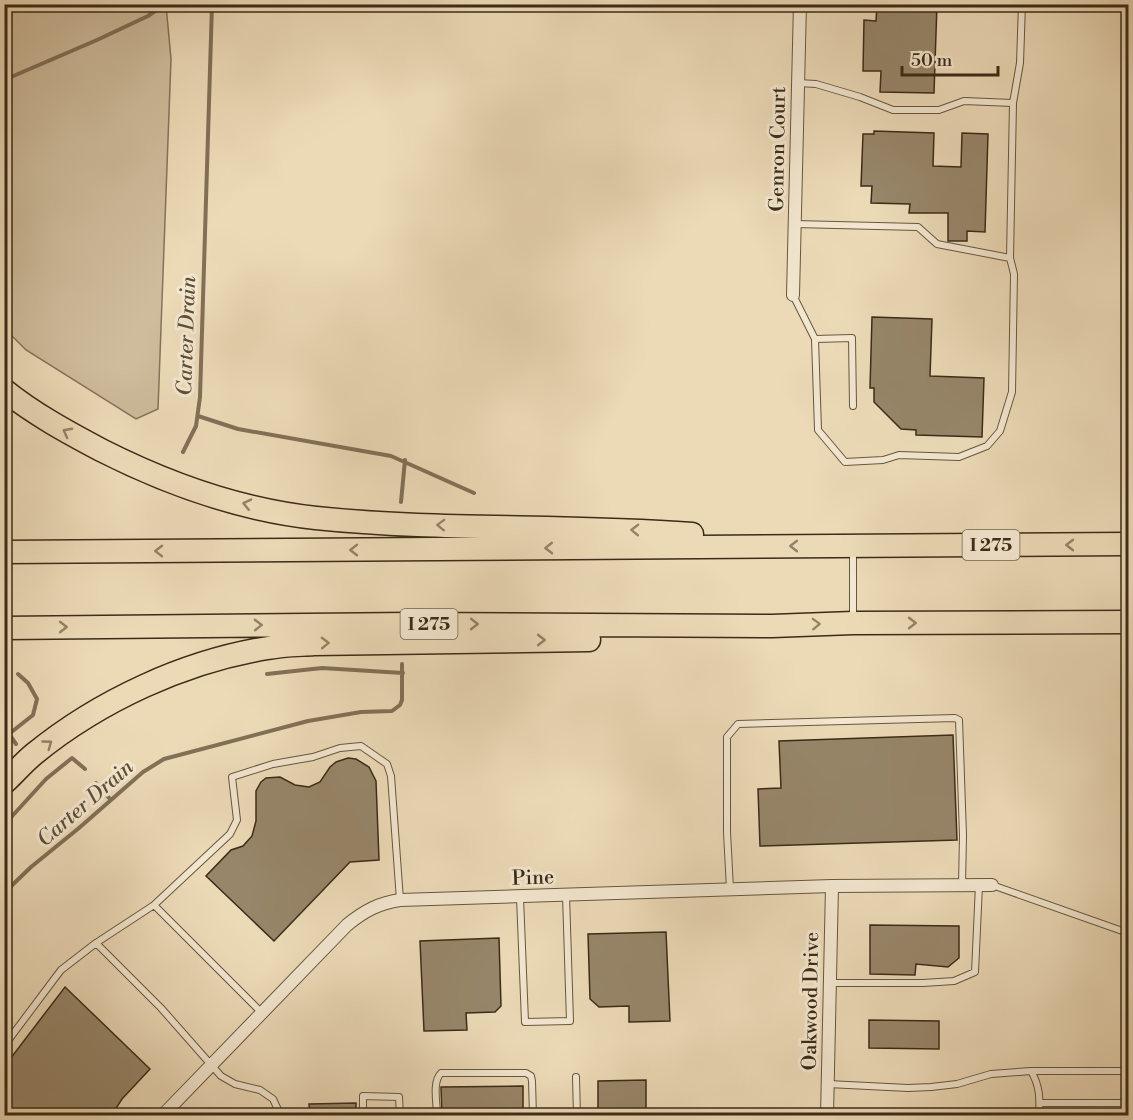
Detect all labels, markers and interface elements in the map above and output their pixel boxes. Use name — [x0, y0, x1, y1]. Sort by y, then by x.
scale bar — [902, 39, 998, 77]
text: 50 m — [911, 49, 953, 72]
street label: Genron Court — [765, 86, 792, 212]
water label: Carter Drain — [172, 276, 202, 396]
one-way arrow — [62, 428, 73, 439]
one-way arrow — [242, 499, 252, 512]
one-way arrow — [436, 518, 445, 531]
one-way arrow — [631, 524, 640, 537]
road number: I 275 — [962, 530, 1020, 560]
one-way arrow — [1066, 539, 1075, 551]
one-way arrow — [790, 540, 799, 552]
one-way arrow — [545, 542, 554, 554]
one-way arrow — [350, 544, 359, 556]
one-way arrow — [155, 545, 164, 557]
road number: I 275 — [400, 609, 458, 639]
one-way arrow — [907, 617, 916, 629]
one-way arrow — [469, 618, 478, 630]
one-way arrow — [811, 618, 820, 631]
one-way arrow — [253, 619, 262, 632]
one-way arrow — [58, 621, 67, 633]
one-way arrow — [537, 634, 546, 646]
one-way arrow — [321, 637, 330, 650]
one-way arrow — [41, 740, 52, 751]
water label: Carter Drain — [32, 755, 139, 853]
street label: Pine — [511, 865, 555, 892]
street label: Oakwood Drive — [798, 931, 825, 1071]

